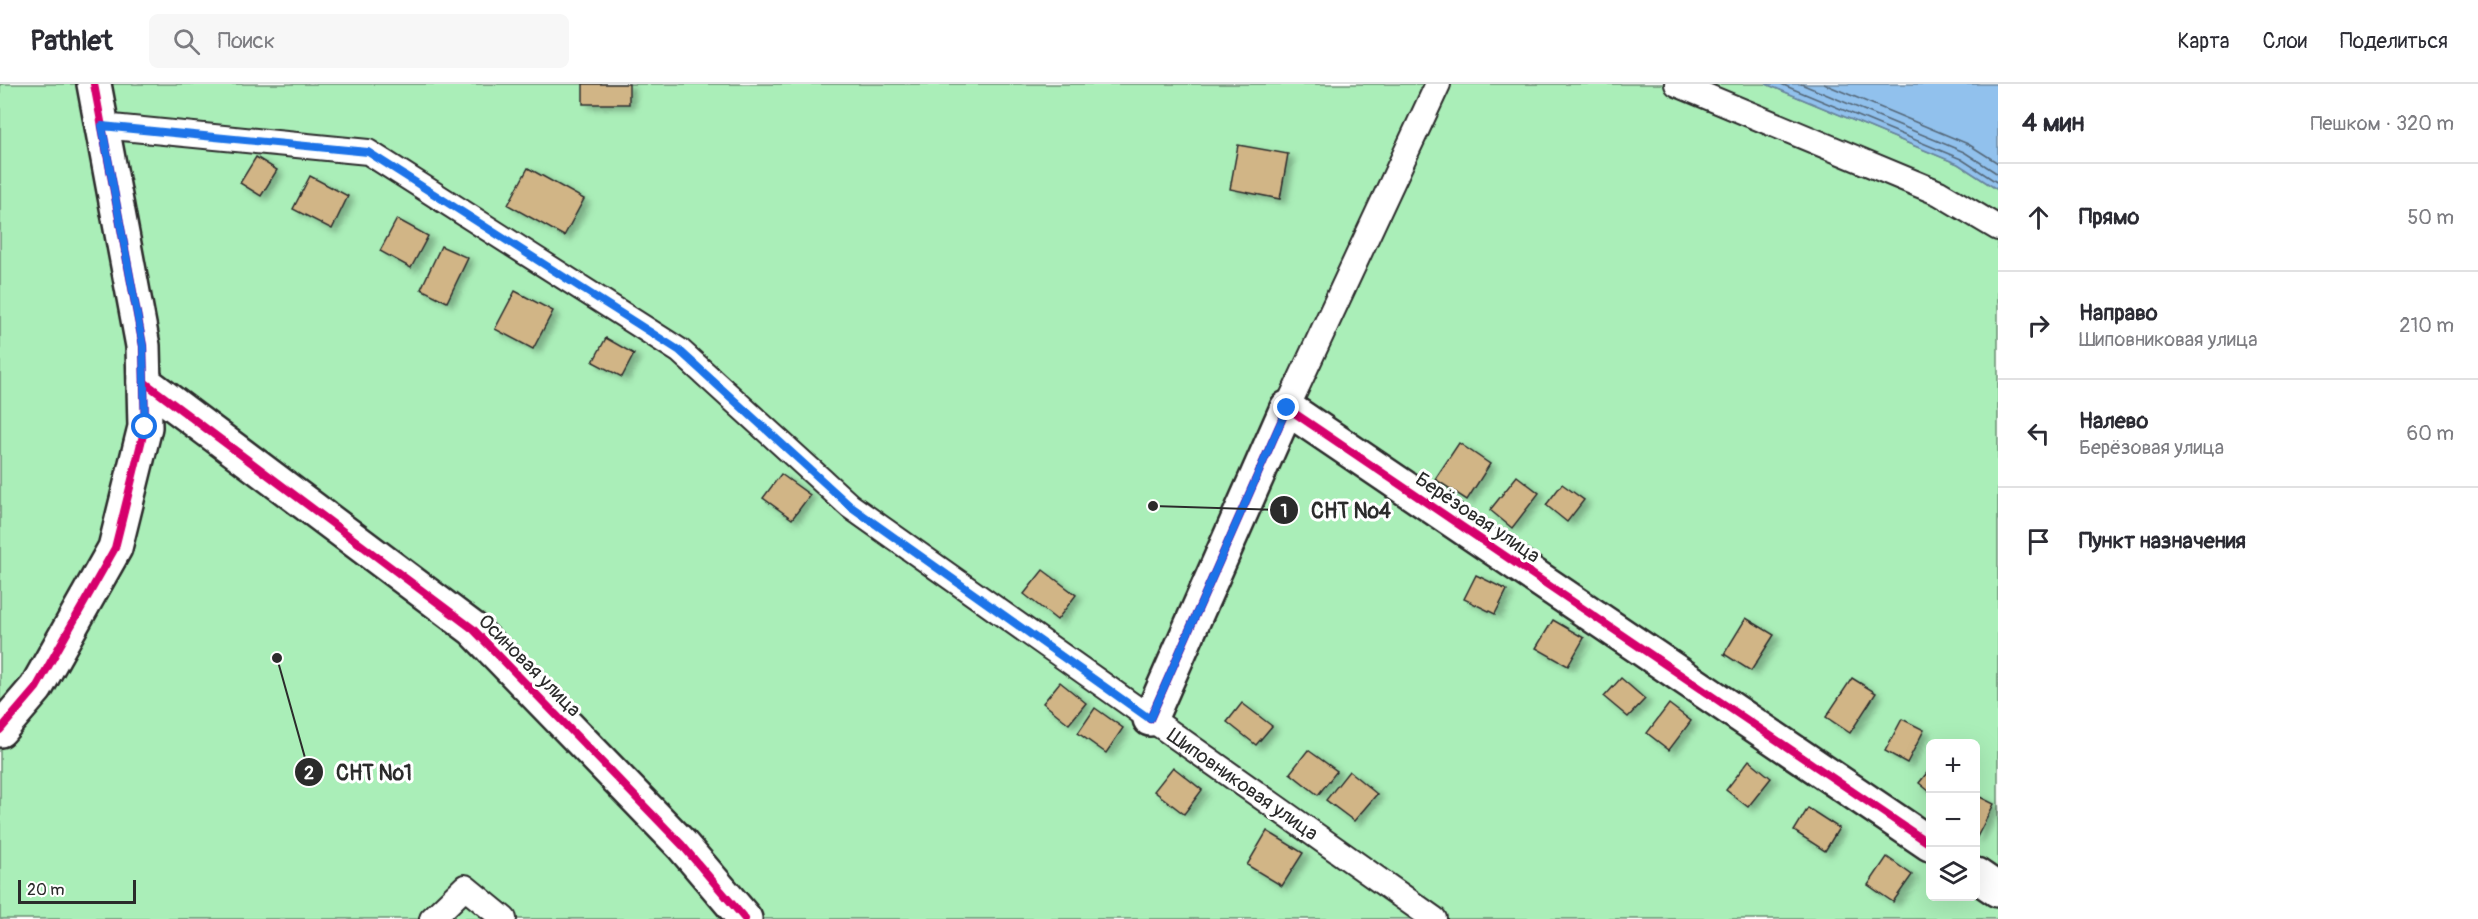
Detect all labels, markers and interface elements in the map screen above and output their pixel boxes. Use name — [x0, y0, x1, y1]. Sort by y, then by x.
search box — [149, 14, 569, 68]
text: Pathlet — [30, 24, 113, 59]
icon: search — [170, 25, 203, 58]
text: Поиск — [218, 27, 275, 55]
text: Карта — [2177, 28, 2229, 55]
text: Слои — [2262, 28, 2307, 55]
text: Поделиться — [2340, 28, 2448, 55]
text: 4 мин — [2022, 107, 2084, 139]
text: Пешком · 320 m — [2311, 111, 2454, 136]
icon: ahead — [2022, 201, 2055, 234]
text: Прямо — [2079, 203, 2139, 231]
text: 50 m — [2407, 205, 2454, 230]
text: Направо — [2079, 299, 2158, 327]
icon: right — [2022, 309, 2055, 342]
text: 210 m — [2399, 313, 2454, 338]
text: Шиповниковая улица — [2079, 327, 2258, 352]
route end — [1273, 394, 1299, 420]
text: Налево — [2079, 407, 2148, 435]
route start — [131, 413, 157, 439]
icon: left — [2022, 417, 2055, 450]
text: 60 m — [2407, 421, 2454, 446]
text: Берёзовая улица — [2079, 435, 2224, 460]
street label: Берёзовая улица — [1411, 466, 1545, 568]
callout: СНТ №4 — [1269, 491, 1403, 530]
text: СНТ №4 — [1311, 498, 1392, 525]
text: 1 — [1280, 500, 1288, 523]
icon: arrive — [2022, 525, 2055, 558]
text: Пункт назначения — [2079, 527, 2246, 555]
street label: Осиновая улица — [473, 609, 586, 722]
street label: Шиповниковая улица — [1162, 723, 1323, 846]
map controls — [1926, 739, 1980, 901]
button: + — [1926, 739, 1980, 793]
callout: СНТ №1 — [294, 753, 424, 792]
text: СНТ №1 — [336, 760, 412, 787]
text: 2 — [304, 762, 314, 785]
button: − — [1926, 793, 1980, 847]
button: layers — [1926, 847, 1980, 901]
scale bar — [18, 877, 136, 904]
text: 20 m — [27, 880, 65, 900]

